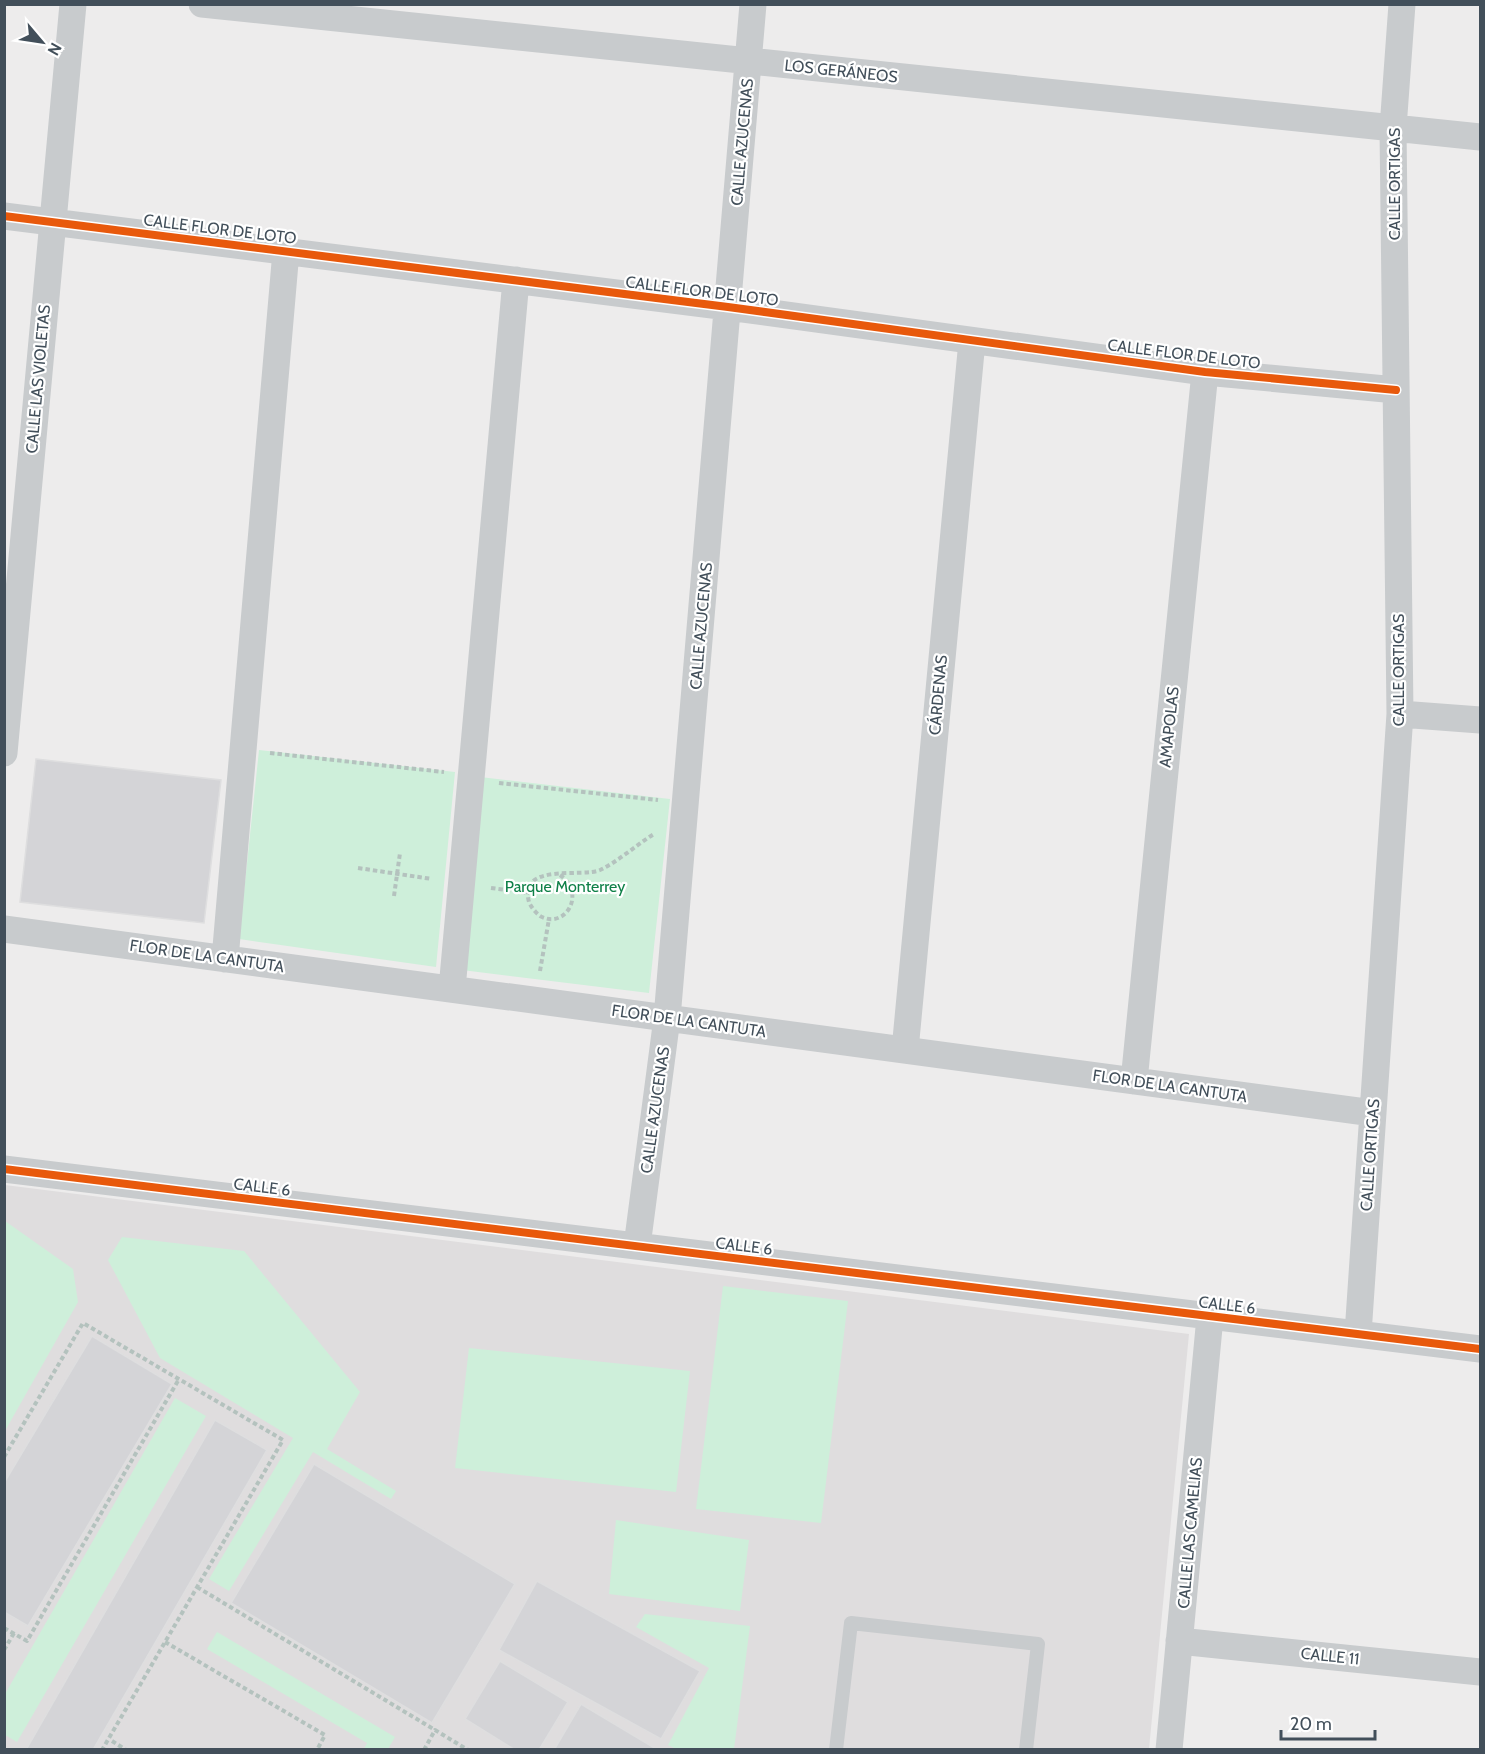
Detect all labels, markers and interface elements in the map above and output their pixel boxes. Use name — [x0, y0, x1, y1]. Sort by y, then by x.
north arrow — [12, 12, 72, 72]
text: N — [44, 39, 66, 59]
street label: LOS GERÁNEOS — [783, 56, 899, 86]
street label: CALLE AZUCENAS — [727, 78, 757, 206]
street label: CALLE ORTIGAS — [1385, 128, 1404, 240]
street label: CALLE FLOR DE LOTO — [142, 210, 298, 248]
street label: CALLE FLOR DE LOTO — [624, 272, 780, 310]
street label: CALLE LAS VIOLETAS — [22, 304, 54, 454]
street label: CALLE FLOR DE LOTO — [1106, 335, 1262, 373]
street label: CALLE AZUCENAS — [686, 562, 716, 690]
street label: CALLE ORTIGAS — [1389, 614, 1408, 726]
street label: CÁRDENAS — [925, 654, 951, 736]
street label: AMAPOLAS — [1155, 686, 1183, 768]
park label: Parque Monterrey — [505, 877, 625, 896]
street label: FLOR DE LA CANTUTA — [129, 936, 286, 976]
street label: FLOR DE LA CANTUTA — [611, 1001, 768, 1041]
street label: CALLE AZUCENAS — [637, 1045, 673, 1175]
street label: FLOR DE LA CANTUTA — [1092, 1066, 1249, 1106]
street label: CALLE ORTIGAS — [1357, 1098, 1383, 1212]
street label: CALLE 6 — [232, 1174, 292, 1200]
street label: CALLE 6 — [714, 1233, 774, 1259]
street label: CALLE 6 — [1197, 1292, 1257, 1318]
street label: CALLE LAS CAMELIAS — [1174, 1457, 1206, 1609]
street label: CALLE 11 — [1300, 1643, 1360, 1669]
scale bar — [1281, 1703, 1376, 1741]
text: 20 m — [1290, 1713, 1332, 1735]

